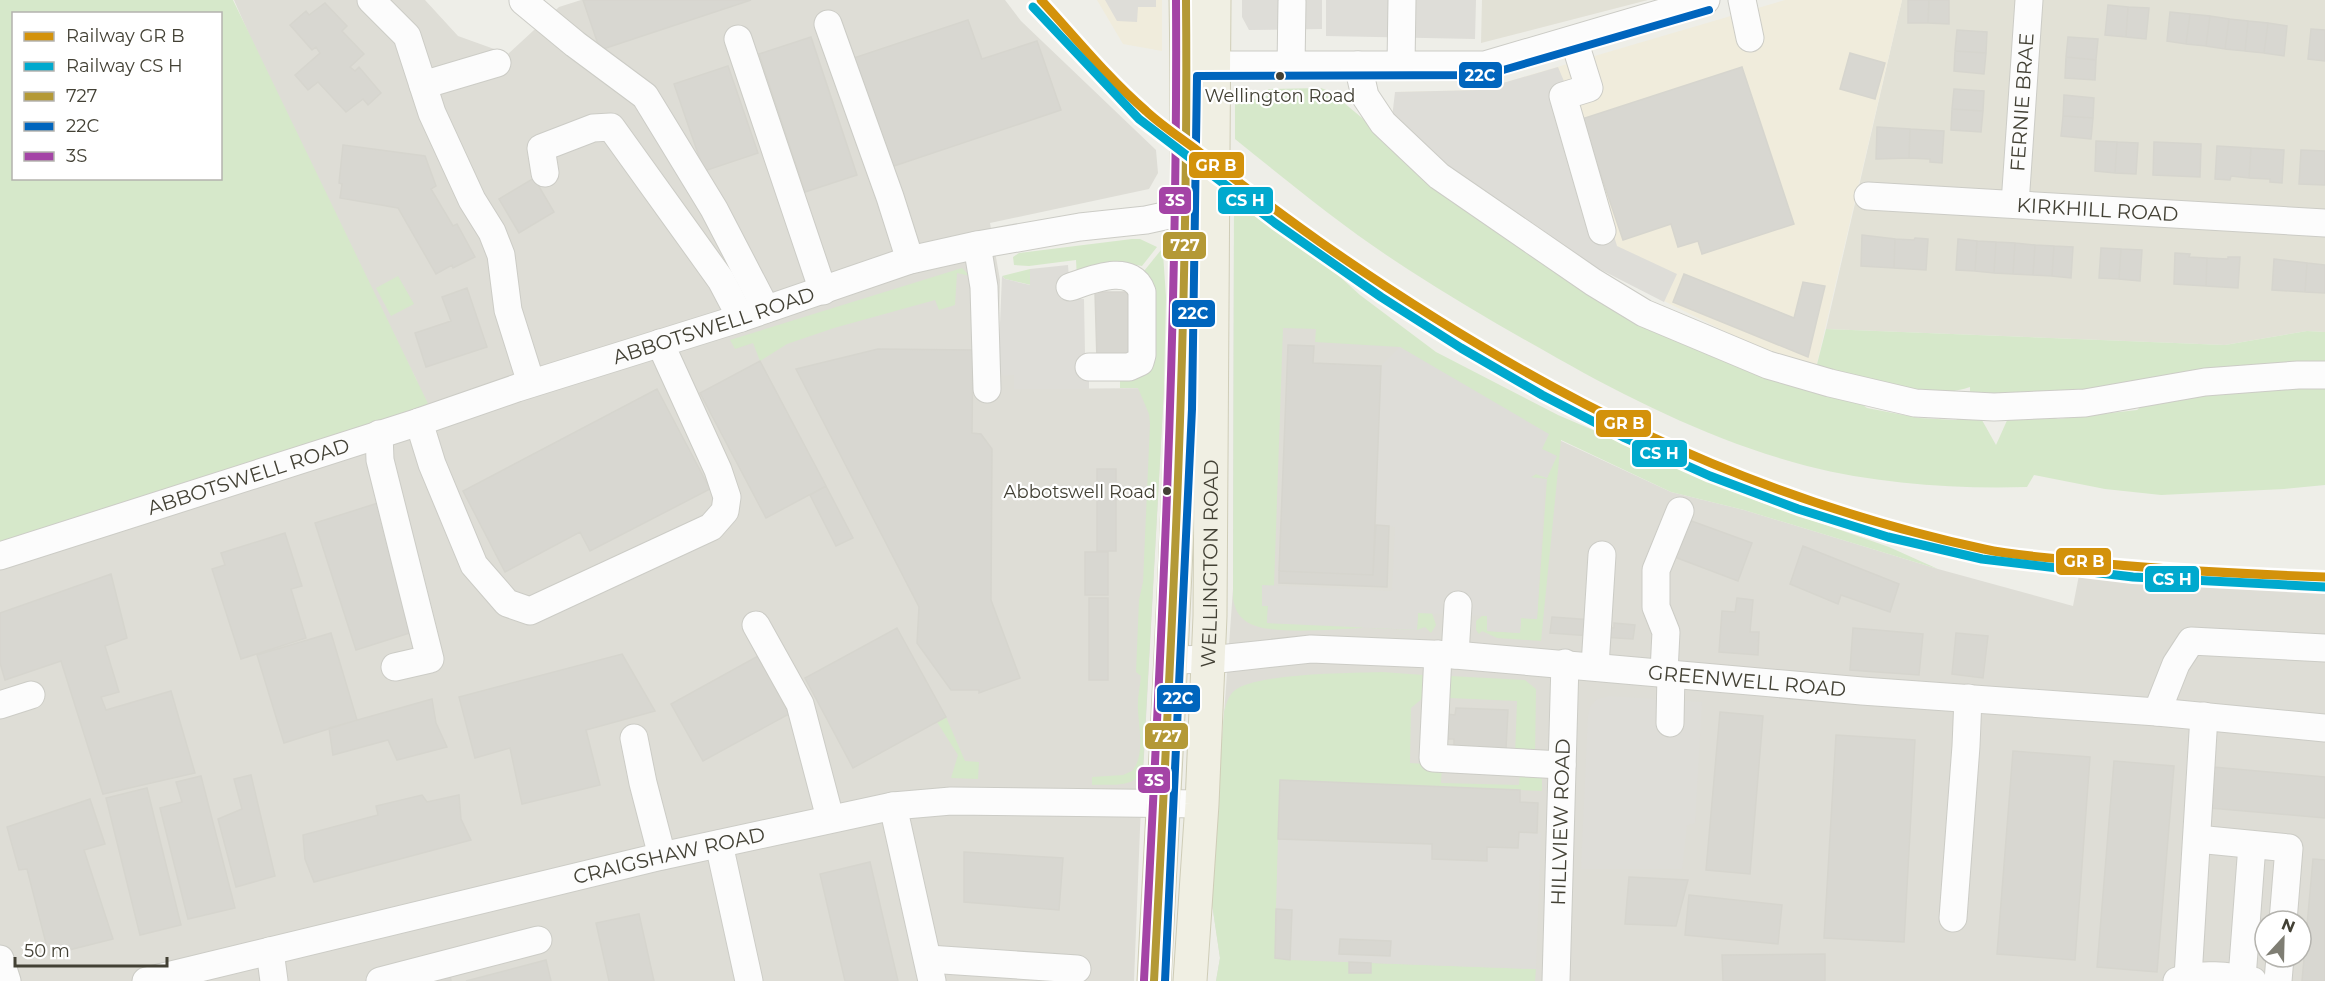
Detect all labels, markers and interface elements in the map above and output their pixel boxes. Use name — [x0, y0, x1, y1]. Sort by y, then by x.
legend — [12, 12, 222, 180]
text: Railway GR B — [66, 25, 185, 47]
street label: FERNIE BRAE — [2005, 32, 2039, 172]
text: Railway CS H — [66, 55, 183, 77]
line badge: 22C — [1458, 61, 1503, 89]
text: 22C — [1465, 66, 1496, 85]
marker: Wellington Road — [1274, 70, 1286, 82]
text: 727 — [66, 85, 97, 107]
place label: Wellington Road — [1204, 85, 1356, 107]
text: 22C — [66, 115, 99, 137]
text: 3S — [66, 145, 87, 167]
line badge: GR B — [1188, 151, 1245, 179]
text: GR B — [1196, 156, 1236, 175]
line badge: 3S — [1158, 186, 1192, 215]
line badge: CS H — [1217, 186, 1274, 215]
text: 3S — [1164, 191, 1185, 210]
text: CS H — [1225, 191, 1265, 210]
street label: KIRKHILL ROAD — [2016, 193, 2179, 226]
line badge: 727 — [1162, 231, 1207, 260]
text: 727 — [1170, 236, 1200, 255]
street label: ABBOTSWELL ROAD — [610, 282, 818, 369]
line badge: 22C — [1171, 299, 1216, 328]
text: 22C — [1178, 304, 1209, 323]
line badge: GR B — [1595, 409, 1652, 438]
text: GR B — [1604, 414, 1644, 433]
street label: ABBOTSWELL ROAD — [145, 433, 353, 520]
line badge: CS H — [1631, 439, 1688, 468]
text: CS H — [1639, 444, 1679, 463]
street label: WELLINGTON ROAD — [1196, 459, 1223, 668]
place label: Abbotswell Road — [1004, 481, 1156, 503]
marker: Abbotswell Road — [1161, 485, 1173, 497]
line badge: GR B — [2055, 547, 2112, 576]
text: GR B — [2064, 552, 2104, 571]
line badge: CS H — [2144, 565, 2200, 593]
text: CS H — [2152, 570, 2192, 589]
street label: GREENWELL ROAD — [1647, 660, 1847, 702]
line badge: 22C — [1156, 684, 1201, 713]
text: 22C — [1163, 689, 1194, 708]
line badge: 727 — [1144, 722, 1189, 750]
text: 727 — [1152, 727, 1182, 746]
street label: HILLVIEW ROAD — [1546, 738, 1575, 906]
line badge: 3S — [1137, 766, 1171, 794]
text: 3S — [1143, 771, 1164, 790]
street label: CRAIGSHAW ROAD — [571, 822, 767, 889]
north arrow — [2253, 909, 2313, 969]
text: N — [2279, 914, 2298, 937]
scale bar — [15, 930, 166, 968]
text: 50 m — [24, 940, 70, 962]

